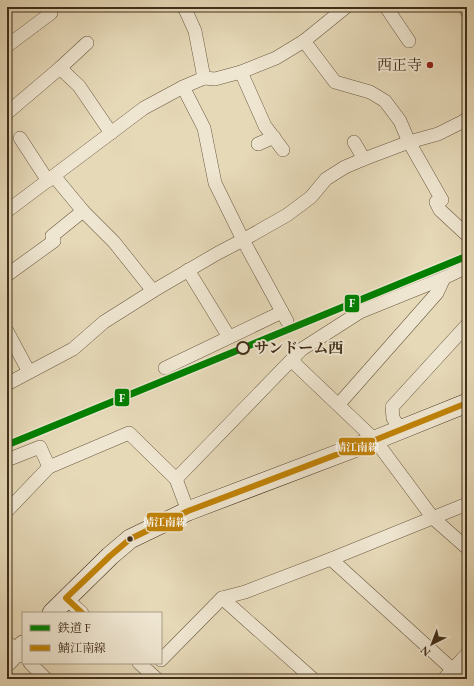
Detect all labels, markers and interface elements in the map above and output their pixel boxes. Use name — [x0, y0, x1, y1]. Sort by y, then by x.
place label: 西正寺 — [377, 55, 422, 74]
marker: 西正寺 — [425, 60, 435, 70]
line badge: F — [344, 294, 360, 313]
text: F — [349, 296, 355, 310]
place label: サンドーム西 — [254, 338, 343, 357]
marker: サンドーム西 — [236, 341, 250, 355]
line badge: F — [114, 388, 130, 407]
text: F — [119, 391, 125, 405]
line badge: 鯖江南線 — [338, 437, 376, 456]
text: 鯖江南線 — [335, 440, 380, 454]
line badge: 鯖江南線 — [146, 512, 184, 532]
text: 鯖江南線 — [143, 515, 188, 529]
unlabelled marker — [125, 534, 135, 544]
legend — [22, 612, 162, 664]
text: 鉄道 F — [57, 620, 91, 636]
north arrow — [412, 624, 452, 664]
text: 鯖江南線 — [58, 640, 106, 656]
text: N — [417, 643, 433, 660]

